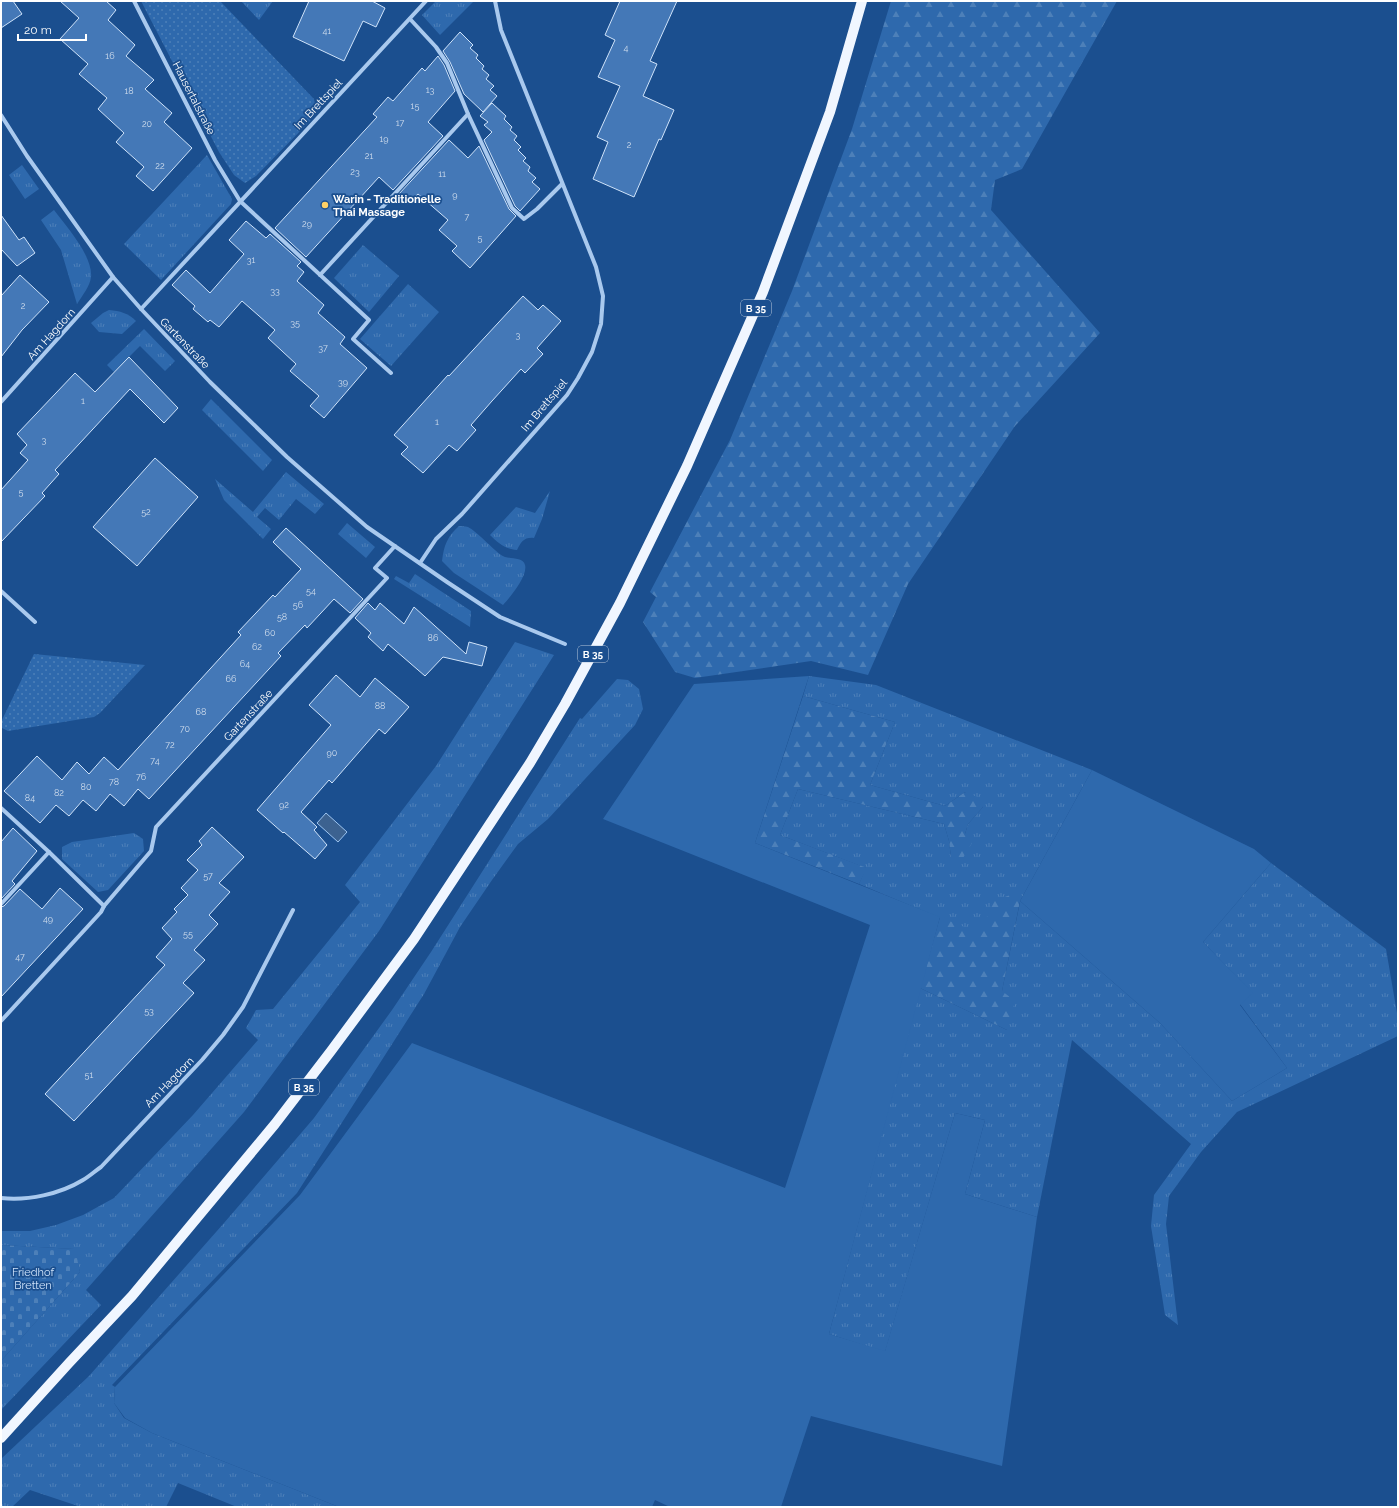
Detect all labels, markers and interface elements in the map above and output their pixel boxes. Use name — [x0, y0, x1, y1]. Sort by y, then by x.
scale bar — [18, 16, 86, 42]
text: 20 m — [24, 23, 52, 37]
house number: 41 — [323, 26, 332, 36]
house number: 4 — [624, 43, 629, 53]
house number: 16 — [105, 51, 115, 61]
street label: Hausertalstraße — [170, 60, 218, 137]
street label: Im Brettspiel — [292, 76, 345, 132]
house number: 13 — [426, 85, 435, 95]
house number: 18 — [124, 86, 134, 96]
house number: 15 — [411, 101, 419, 111]
house number: 17 — [396, 118, 404, 128]
house number: 20 — [142, 119, 153, 129]
house number: 19 — [379, 134, 389, 144]
house number: 2 — [627, 140, 632, 150]
house number: 21 — [365, 151, 373, 161]
house number: 22 — [155, 161, 165, 171]
house number: 23 — [350, 167, 360, 177]
house number: 11 — [438, 169, 446, 179]
house number: 9 — [452, 190, 458, 200]
place label: Warin - Traditionelle Thai Massage — [333, 193, 441, 219]
marker: Warin - Traditionelle Thai Massage — [320, 200, 330, 210]
house number: 7 — [465, 212, 470, 222]
house number: 29 — [302, 219, 312, 229]
house number: 5 — [478, 233, 483, 243]
house number: 31 — [247, 255, 255, 265]
house number: 33 — [270, 286, 280, 296]
road number: B 35 — [741, 300, 771, 316]
house number: 2 — [21, 301, 26, 311]
street label: Am Hagdorn — [25, 306, 78, 363]
street label: Gartenstraße — [157, 315, 212, 372]
house number: 35 — [290, 318, 300, 328]
house number: 3 — [516, 330, 521, 340]
house number: 37 — [318, 343, 328, 353]
street label: Im Brettspiel — [519, 376, 570, 434]
house number: 39 — [338, 377, 348, 387]
house number: 1 — [81, 396, 85, 406]
house number: 1 — [435, 417, 439, 427]
house number: 3 — [42, 435, 47, 445]
house number: 5 — [19, 487, 24, 497]
house number: 52 — [141, 507, 151, 517]
house number: 54 — [306, 586, 316, 596]
house number: 56 — [293, 600, 304, 610]
house number: 58 — [277, 612, 287, 622]
house number: 60 — [265, 628, 276, 638]
house number: 86 — [428, 633, 439, 643]
house number: 62 — [252, 642, 262, 652]
road number: B 35 — [578, 646, 608, 662]
house number: 64 — [240, 659, 250, 669]
house number: 66 — [226, 674, 237, 684]
street label: Gartenstraße — [221, 687, 276, 744]
house number: 88 — [375, 701, 385, 711]
house number: 68 — [196, 707, 206, 717]
house number: 70 — [180, 724, 191, 734]
house number: 72 — [165, 740, 175, 750]
house number: 90 — [327, 748, 338, 758]
house number: 74 — [150, 756, 160, 766]
house number: 76 — [136, 772, 147, 782]
house number: 78 — [109, 777, 119, 787]
house number: 80 — [81, 782, 92, 792]
house number: 82 — [54, 788, 64, 798]
house number: 84 — [25, 793, 35, 803]
house number: 92 — [279, 800, 289, 810]
house number: 57 — [203, 871, 213, 881]
house number: 49 — [43, 914, 53, 924]
house number: 55 — [183, 929, 193, 939]
house number: 47 — [15, 952, 25, 962]
house number: 53 — [144, 1006, 154, 1016]
street label: Am Hagdorn — [142, 1054, 197, 1110]
house number: 51 — [85, 1070, 94, 1080]
road number: B 35 — [289, 1079, 319, 1095]
park label: Friedhof Bretten — [12, 1266, 54, 1292]

